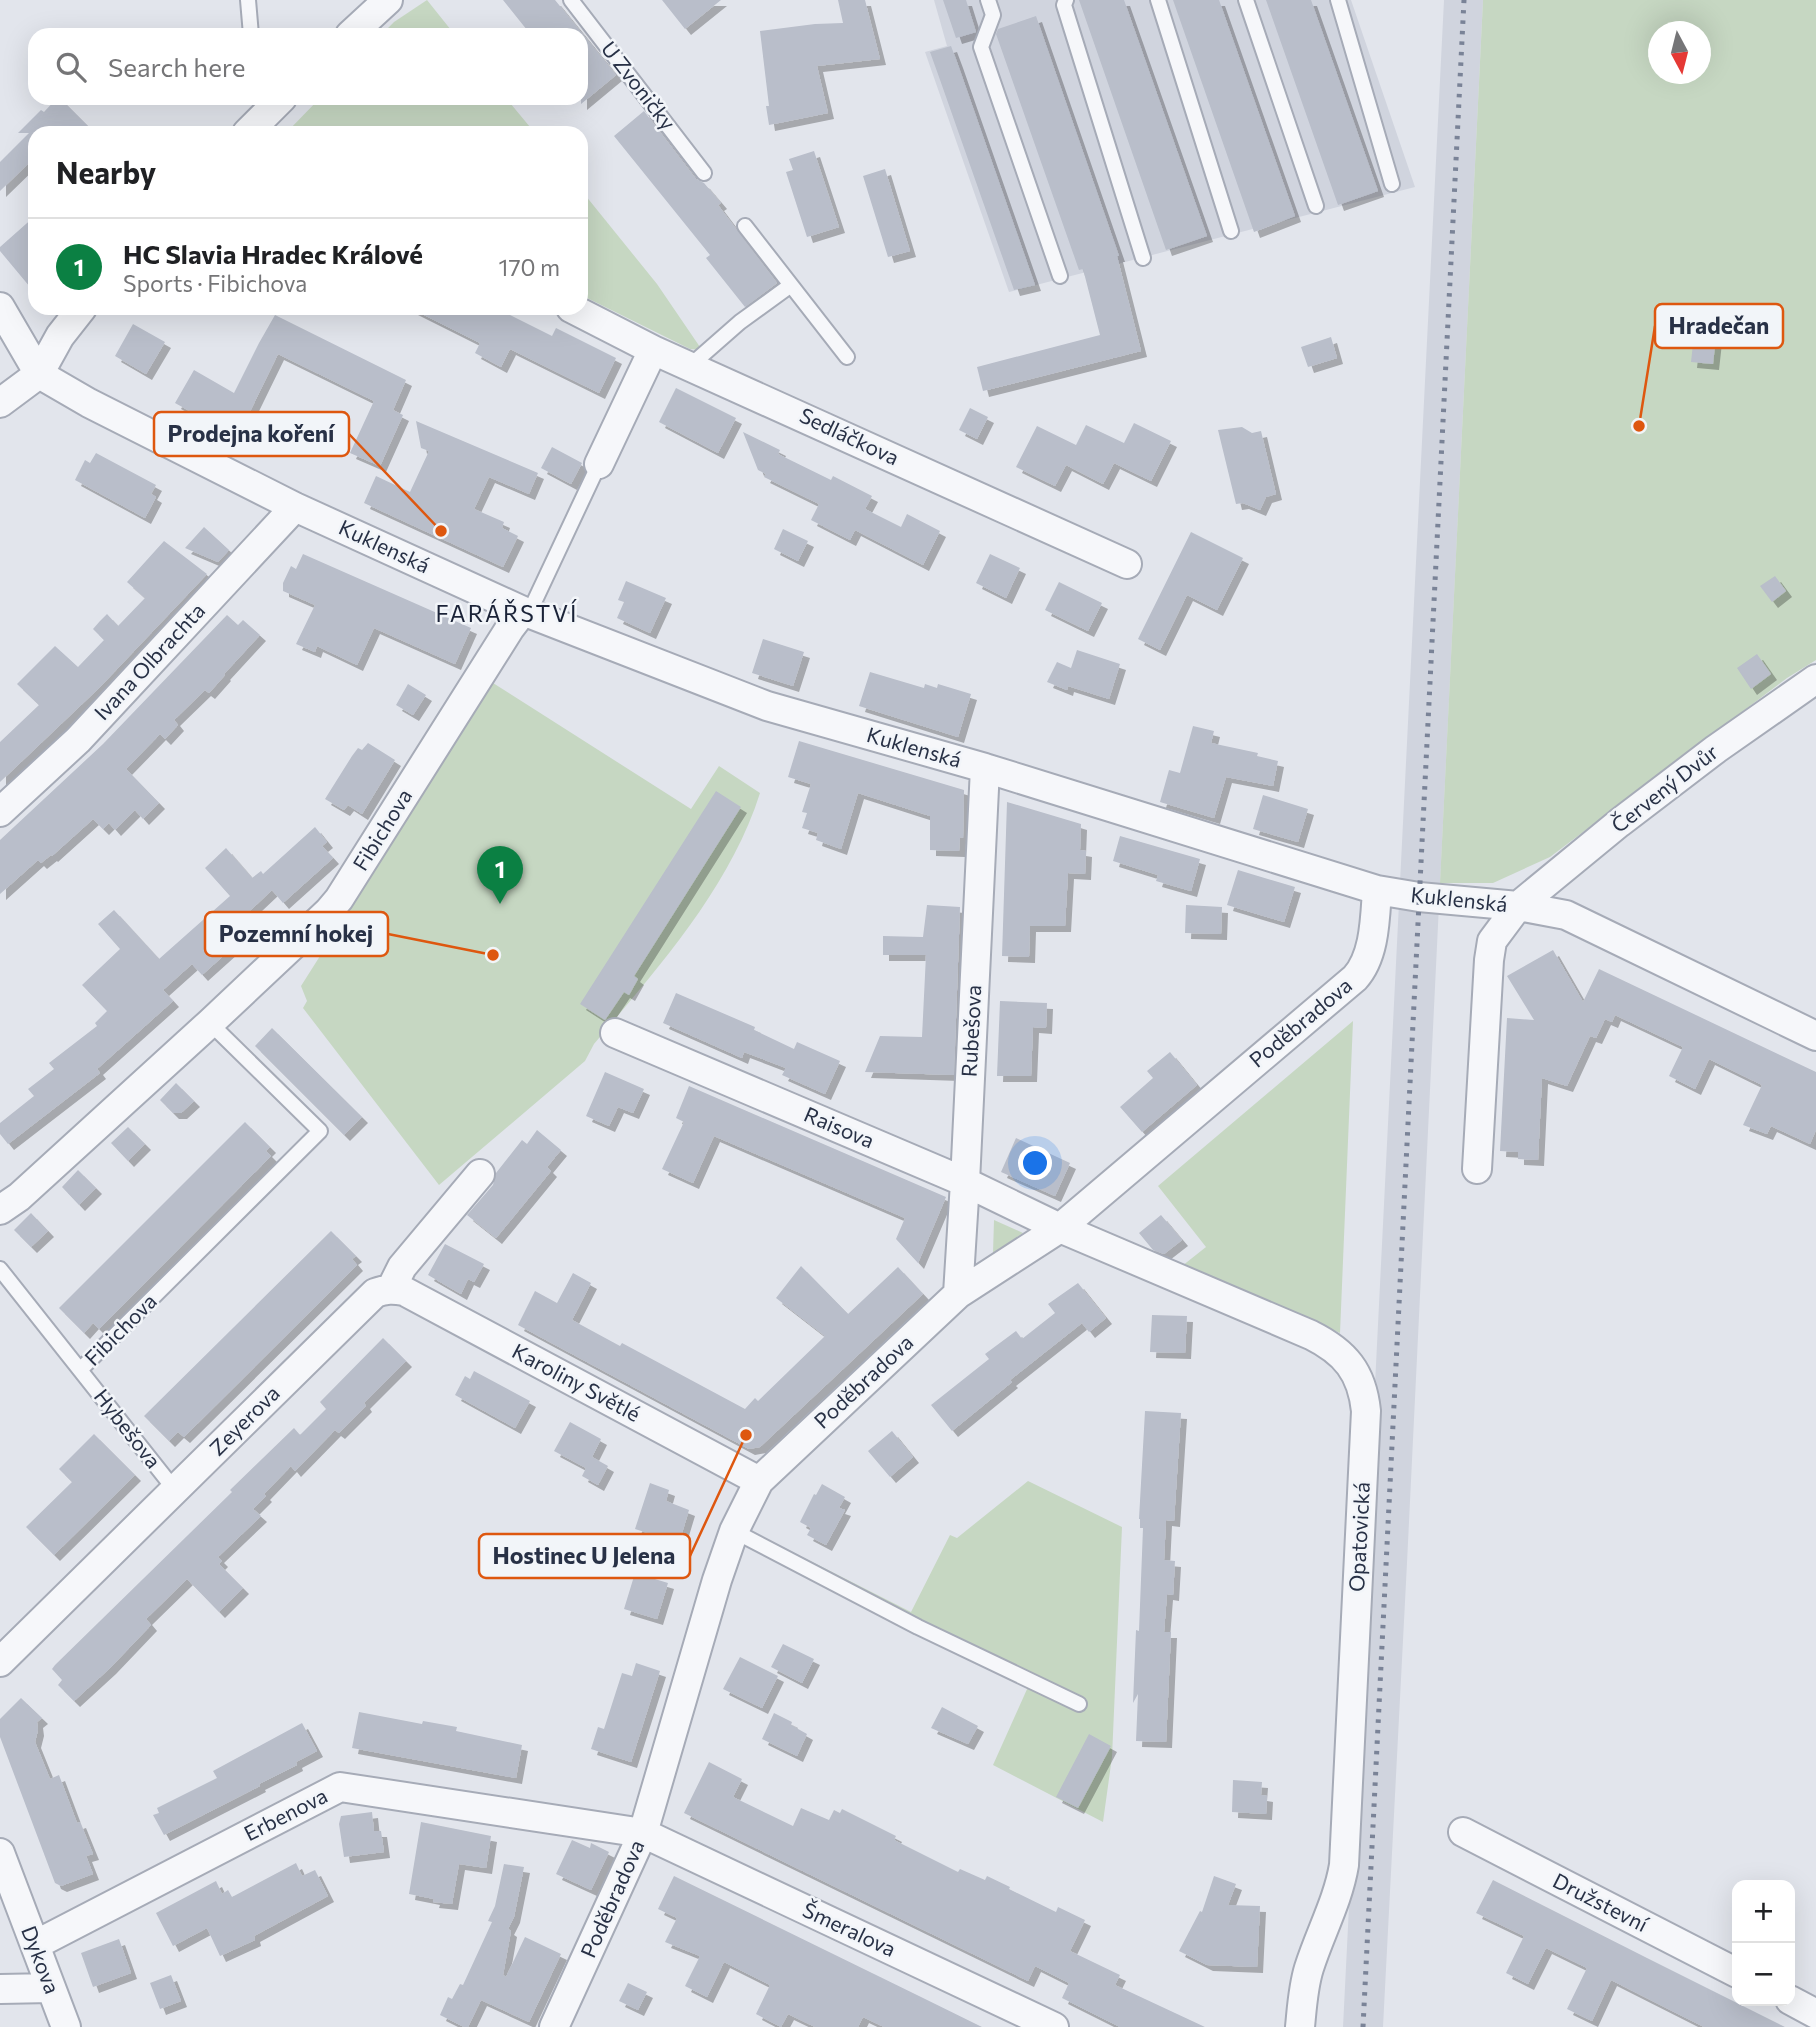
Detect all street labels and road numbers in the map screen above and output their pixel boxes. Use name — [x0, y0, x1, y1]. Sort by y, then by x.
street label: U Zvoničky — [597, 36, 682, 134]
street label: Sedláčkova — [796, 402, 903, 470]
street label: Kuklenská — [335, 514, 434, 578]
street label: Ivana Olbrachta — [88, 597, 209, 725]
street label: Kuklenská — [864, 721, 965, 772]
street label: Červený Dvůr — [1606, 738, 1722, 837]
street label: Fibichova — [347, 784, 417, 875]
street label: Kuklenská — [1410, 881, 1509, 916]
street label: Poděbradova — [1244, 972, 1356, 1072]
street label: Rubešova — [956, 984, 985, 1078]
street label: Raisova — [801, 1101, 878, 1153]
street label: Fibichova — [79, 1288, 161, 1370]
street label: Poděbradova — [808, 1329, 918, 1433]
street label: Karoliny Světlé — [508, 1337, 645, 1426]
street label: Zeyerova — [204, 1380, 284, 1460]
street label: Hybešova — [90, 1384, 167, 1473]
street label: Opatovická — [1343, 1481, 1374, 1593]
street label: Erbenova — [240, 1782, 331, 1845]
street label: Poděbradova — [575, 1836, 649, 1961]
street label: Družstevní — [1549, 1867, 1653, 1936]
street label: Šmeralova — [799, 1896, 900, 1961]
street label: Dykova — [17, 1922, 66, 1997]

